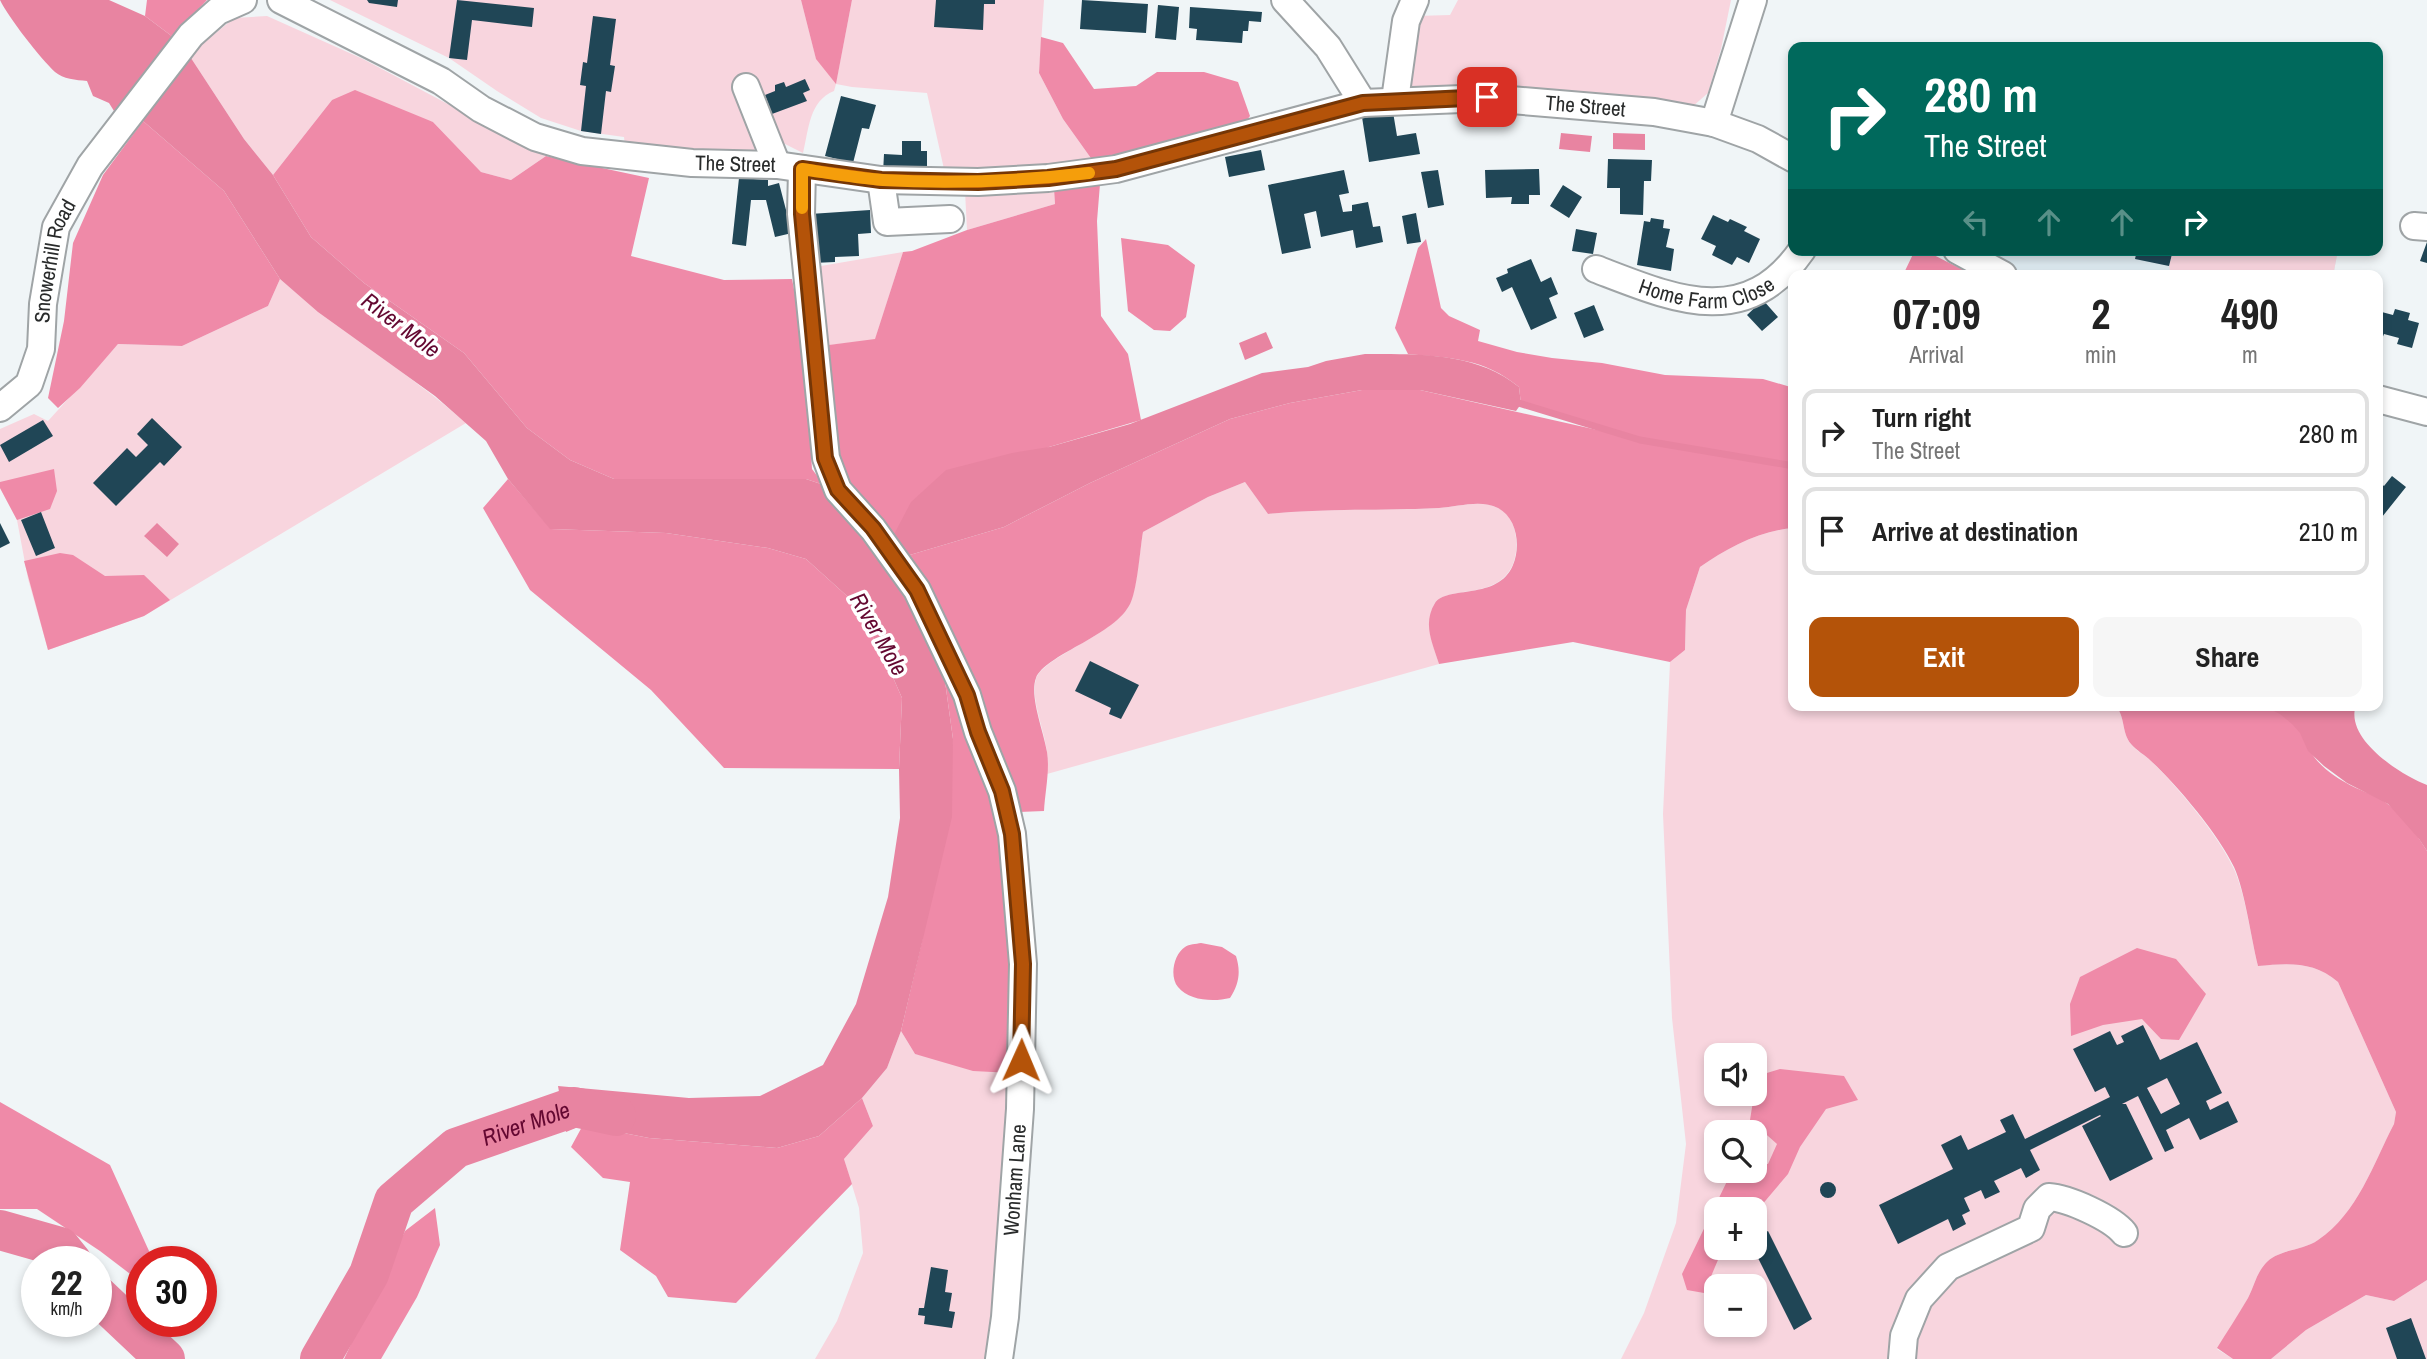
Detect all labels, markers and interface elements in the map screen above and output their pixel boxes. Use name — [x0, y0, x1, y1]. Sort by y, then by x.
text: 280 m — [1924, 61, 2038, 127]
pin — [1457, 67, 1517, 127]
icon: right — [1809, 70, 1900, 161]
icon: arrive — [1468, 78, 1506, 116]
street label: The Street — [1544, 88, 1627, 124]
text: The Street — [1924, 124, 2047, 167]
street label: The Street — [695, 148, 776, 179]
street label: Snowerhill Road — [27, 194, 83, 323]
icon: left — [1957, 203, 1995, 241]
icon: ahead — [2030, 203, 2068, 241]
icon: ahead — [2103, 203, 2141, 241]
icon: right — [2176, 203, 2214, 241]
street label: Home Farm Close — [1635, 270, 1780, 316]
water label: River Mole — [356, 285, 447, 364]
text: 07:09 — [1893, 286, 1981, 342]
text: 2 — [2091, 286, 2110, 342]
text: 490 — [2221, 286, 2279, 342]
text: Arrival — [1909, 339, 1964, 370]
text: min — [2085, 339, 2117, 370]
text: m — [2242, 339, 2258, 370]
text: Turn right — [1872, 400, 1971, 435]
icon: right — [1813, 414, 1851, 452]
text: 280 m — [2299, 416, 2358, 451]
text: The Street — [1872, 435, 1960, 466]
icon: arrive — [1813, 512, 1851, 550]
text: Arrive at destination — [1872, 514, 2078, 549]
text: 210 m — [2299, 514, 2358, 549]
water label: River Mole — [843, 587, 916, 681]
button: Exit — [1809, 617, 2079, 697]
button: Share — [2093, 617, 2362, 697]
position arrow — [984, 1023, 1058, 1097]
map controls — [1704, 1043, 1767, 1337]
button: sound — [1704, 1043, 1767, 1106]
water label: River Mole — [478, 1094, 574, 1153]
button: search — [1704, 1120, 1767, 1183]
street label: Wonham Lane — [996, 1123, 1033, 1237]
button: + — [1704, 1197, 1767, 1260]
speed limit sign: 30 — [126, 1246, 217, 1337]
text: 22 — [51, 1259, 82, 1306]
button: − — [1704, 1274, 1767, 1337]
text: km/h — [51, 1296, 83, 1321]

